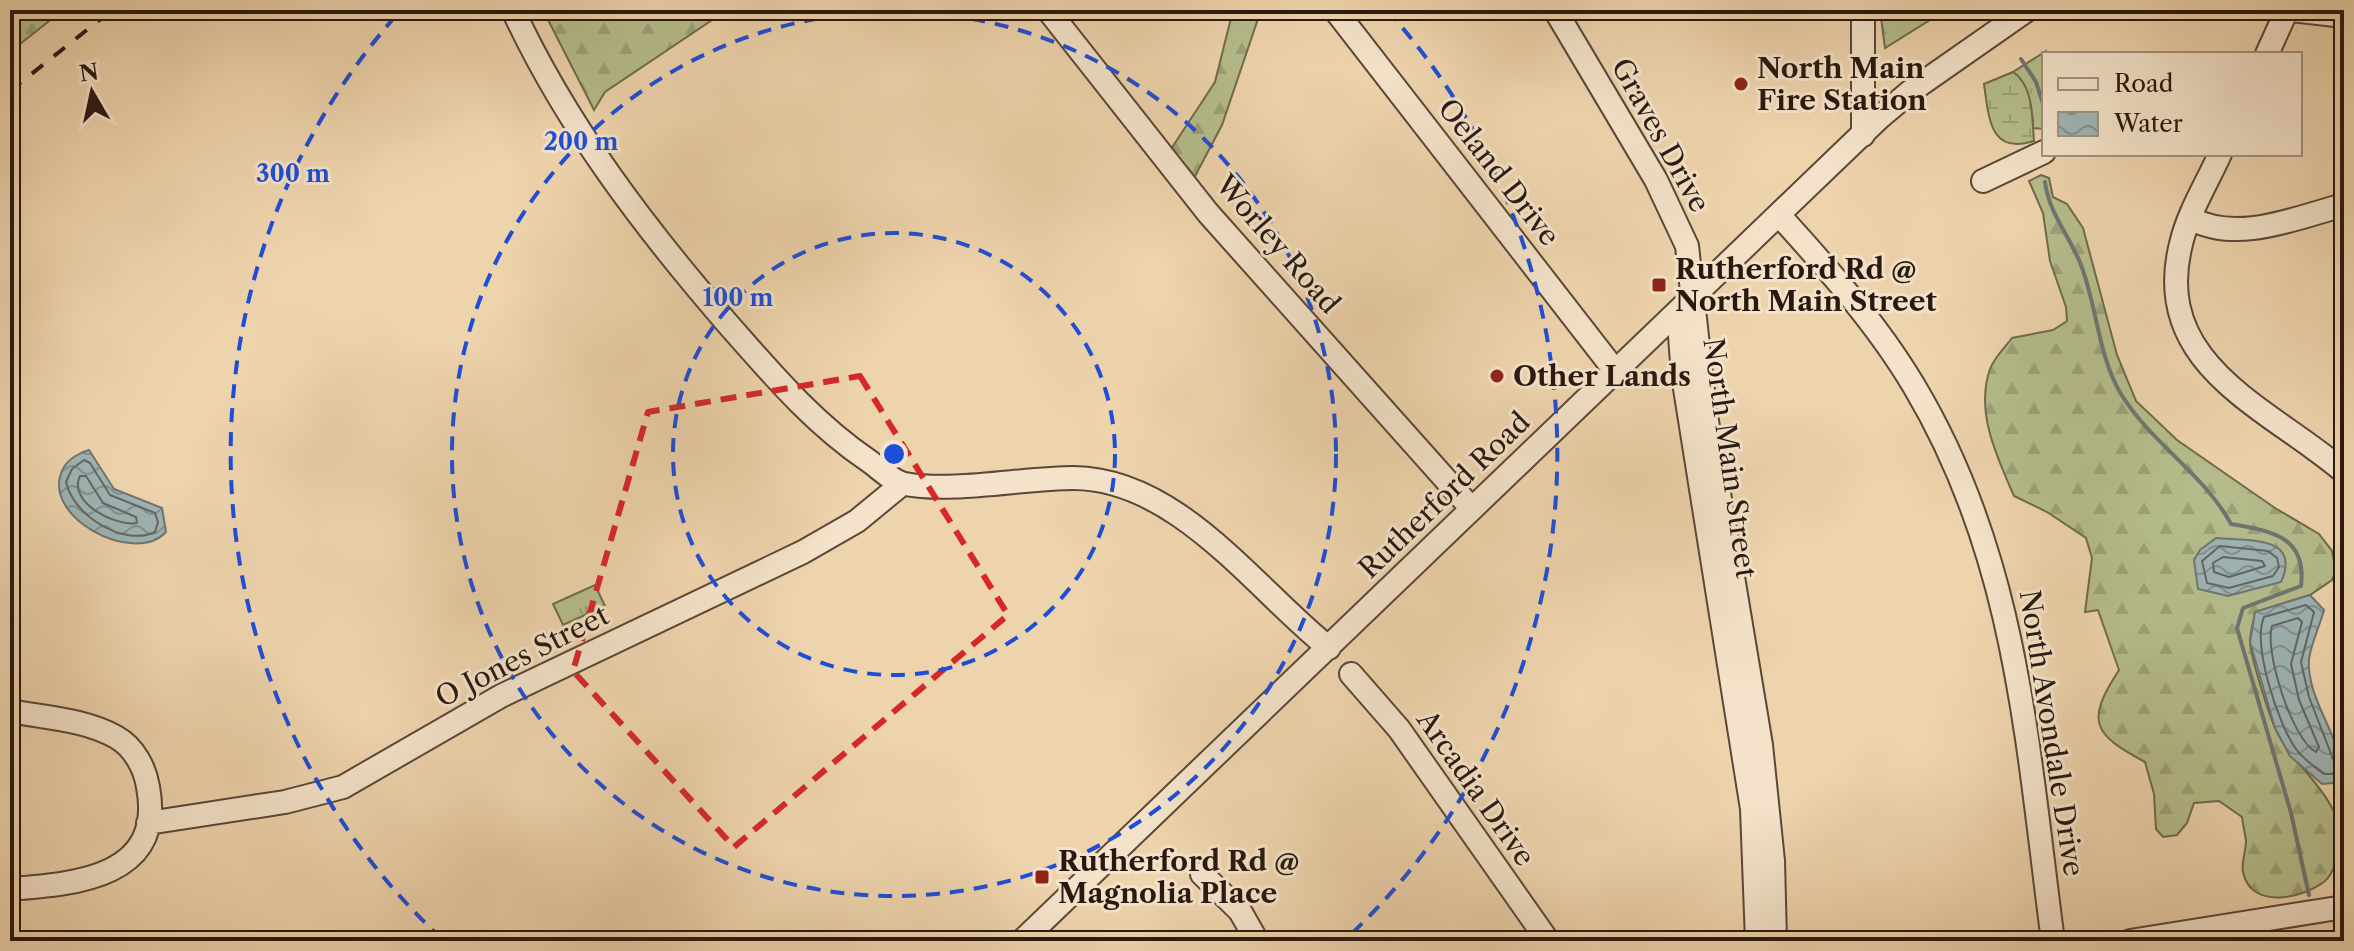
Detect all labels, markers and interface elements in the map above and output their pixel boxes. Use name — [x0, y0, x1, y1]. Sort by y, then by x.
place label: North Main Fire Station — [1757, 51, 1927, 117]
north arrow — [52, 52, 132, 132]
street label: Graves Drive — [1605, 52, 1717, 218]
legend — [2042, 52, 2302, 156]
text: N — [77, 58, 101, 88]
text: Road — [2114, 69, 2174, 98]
marker: North Main Fire Station — [1732, 75, 1750, 93]
street label: Oeland Drive — [1431, 92, 1567, 252]
text: Water — [2113, 109, 2183, 138]
text: 200 m — [544, 127, 618, 156]
text: 300 m — [256, 159, 330, 188]
street label: Worley Road — [1208, 167, 1347, 320]
place label: Rutherford Rd @ North Main Street — [1675, 252, 1938, 318]
marker: Rutherford Rd @ North Main Street — [1650, 276, 1668, 294]
text: 100 m — [702, 283, 774, 312]
street label: North Main Street — [1696, 336, 1764, 580]
place label: Other Lands — [1513, 359, 1691, 393]
marker: Other Lands — [1488, 367, 1506, 385]
street label: Rutherford Road — [1351, 405, 1537, 585]
centre of rings — [880, 440, 908, 468]
street label: North Avondale Drive — [2013, 587, 2091, 879]
street label: O Jones Street — [430, 598, 614, 714]
street label: Arcadia Drive — [1409, 703, 1542, 872]
place label: Rutherford Rd @ Magnolia Place — [1058, 844, 1300, 910]
marker: Rutherford Rd @ Magnolia Place — [1033, 868, 1051, 886]

